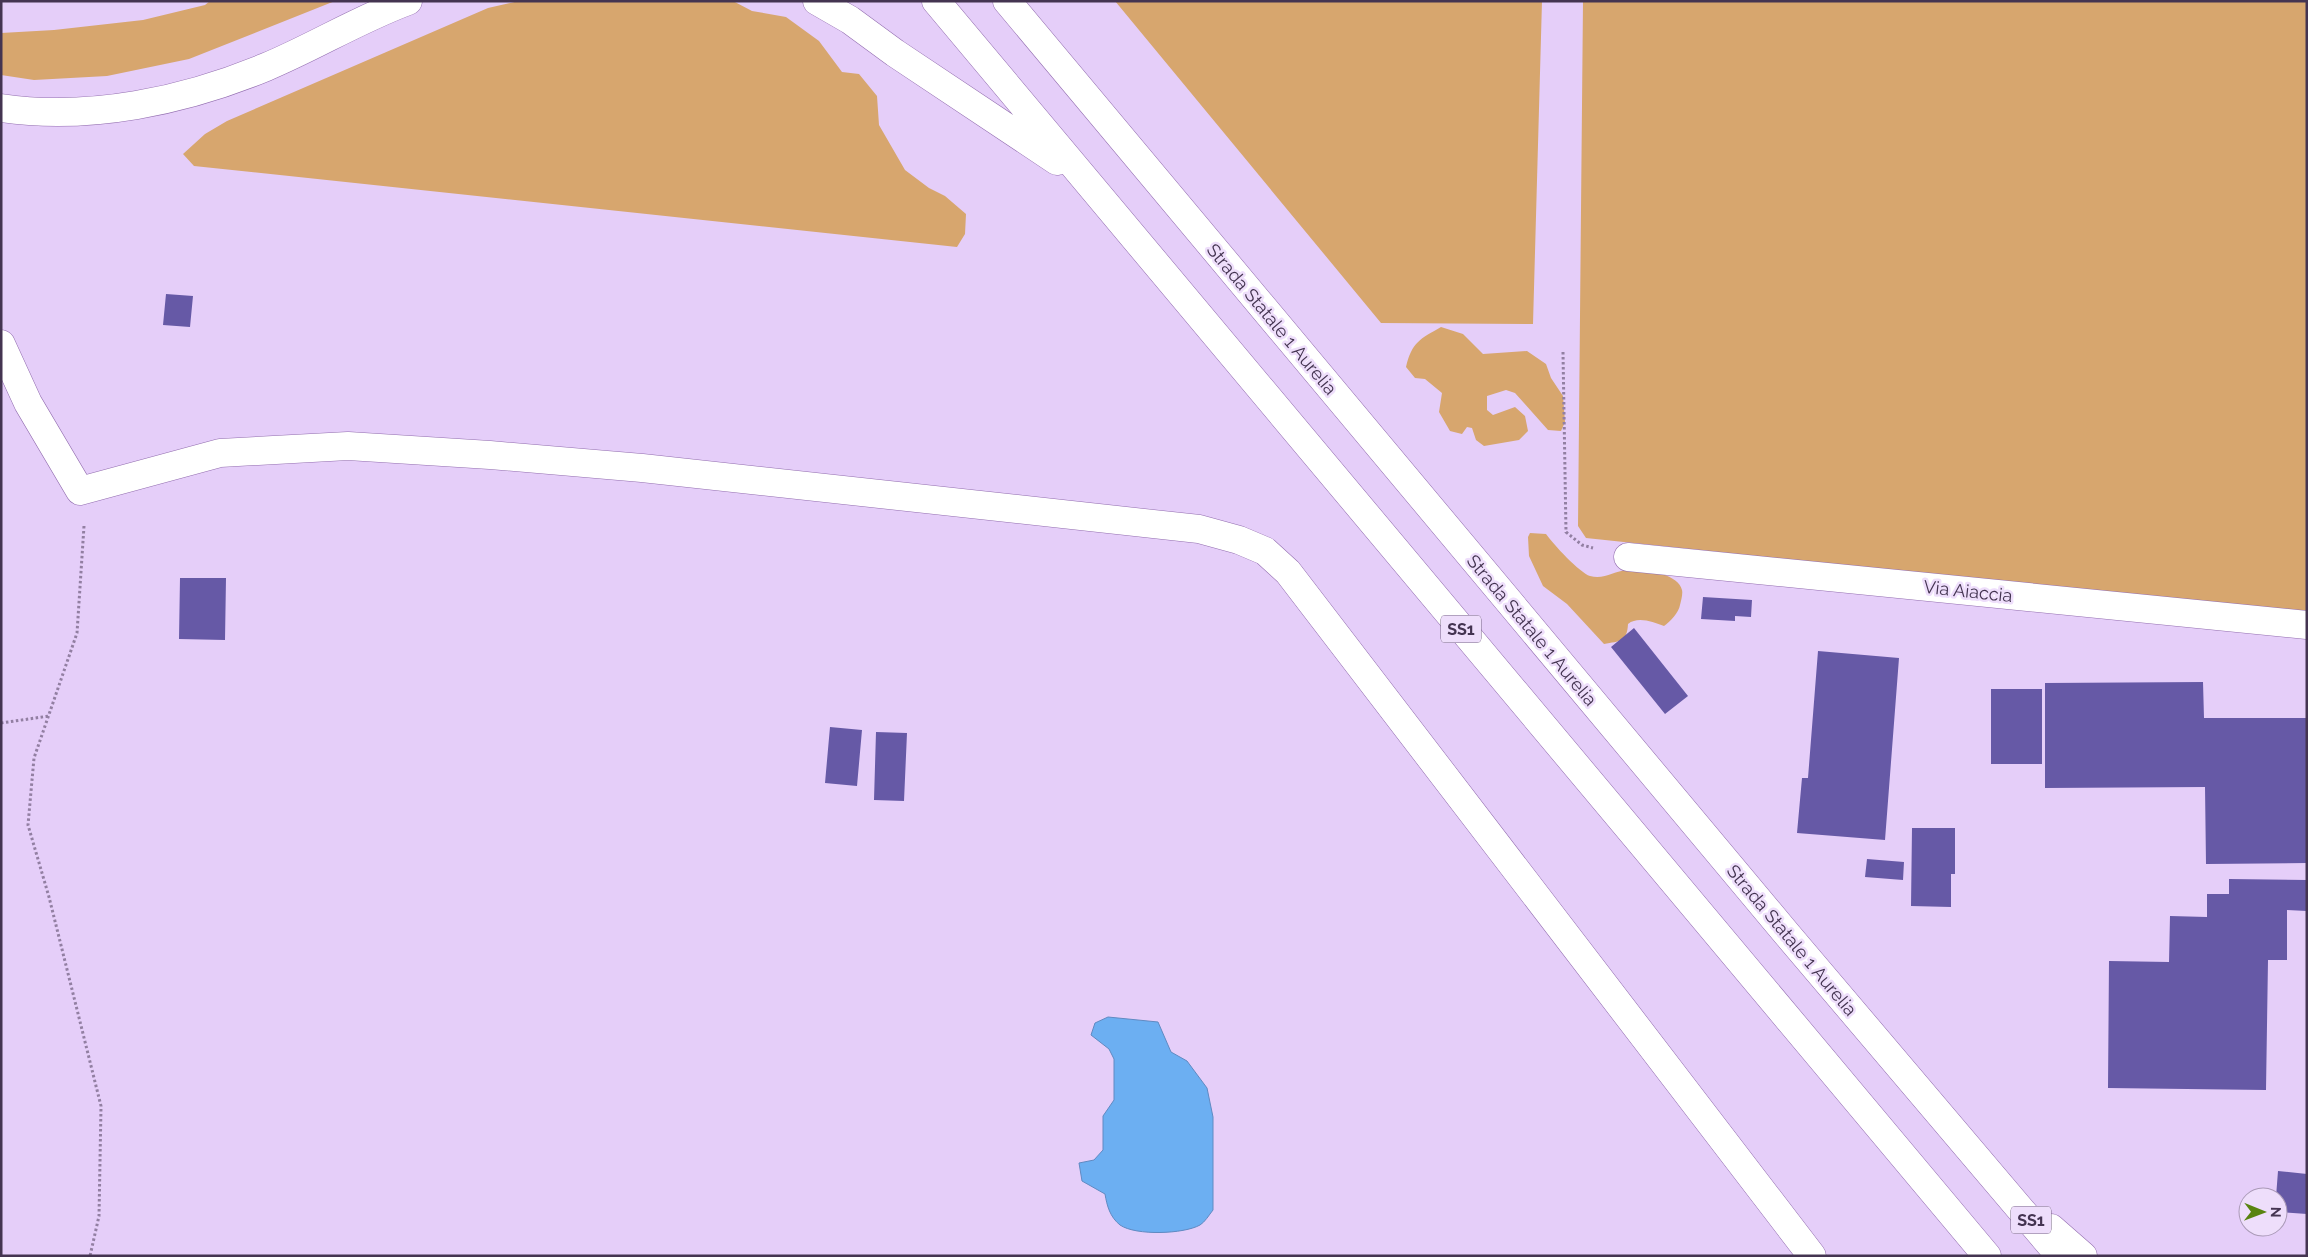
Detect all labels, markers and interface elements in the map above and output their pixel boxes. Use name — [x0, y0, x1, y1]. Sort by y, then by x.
street label: Strada Statale 1 Aurelia — [1203, 239, 1341, 399]
street label: Strada Statale 1 Aurelia — [1463, 550, 1601, 710]
street label: Via Aiaccia — [1922, 576, 2014, 606]
road number: SS1 — [1441, 616, 1481, 642]
street label: Strada Statale 1 Aurelia — [1723, 860, 1861, 1020]
north arrow — [2238, 1187, 2288, 1237]
road number: SS1 — [2011, 1206, 2051, 1234]
text: N — [2268, 1207, 2284, 1218]

